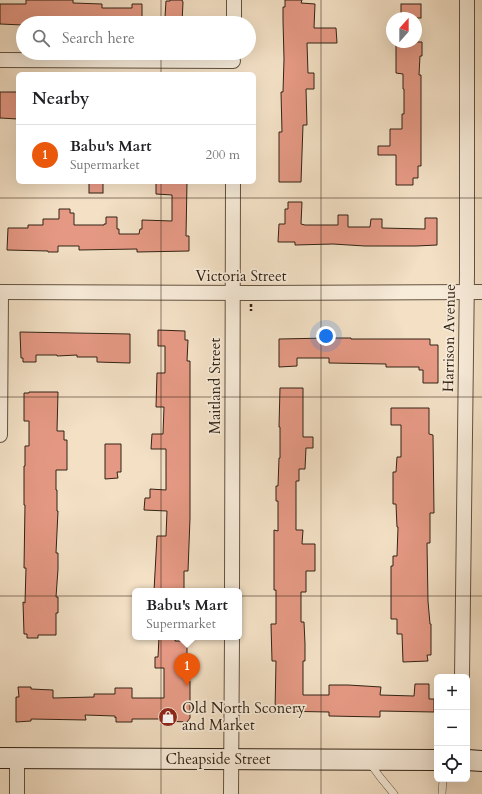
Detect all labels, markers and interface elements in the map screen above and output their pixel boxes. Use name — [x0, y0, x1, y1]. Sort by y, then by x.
north arrow — [386, 12, 422, 48]
search box — [16, 16, 256, 60]
icon: search — [30, 27, 52, 49]
text: Search here — [62, 28, 135, 48]
text: Nearby — [32, 87, 89, 110]
text: Babu's Mart — [70, 136, 152, 156]
text: 1 — [42, 146, 48, 164]
text: 200 m — [206, 146, 240, 164]
text: Supermarket — [70, 156, 140, 174]
street label: Victoria Street — [195, 266, 287, 286]
street label: Harrison Avenue — [438, 283, 460, 392]
your location — [316, 326, 336, 346]
street label: Maitland Street — [205, 337, 225, 434]
popup — [132, 588, 242, 640]
text: Babu's Mart — [146, 595, 228, 615]
text: Supermarket — [146, 615, 216, 633]
pin: 1 — [174, 653, 200, 686]
map controls — [434, 674, 470, 782]
button: + — [434, 674, 470, 710]
place label: Old North Sconery and Market — [182, 698, 305, 735]
shop icon: Old North Sconery and Market — [157, 706, 179, 728]
button: − — [434, 710, 470, 746]
button: locate — [434, 746, 470, 782]
street label: Cheapside Street — [165, 749, 271, 769]

